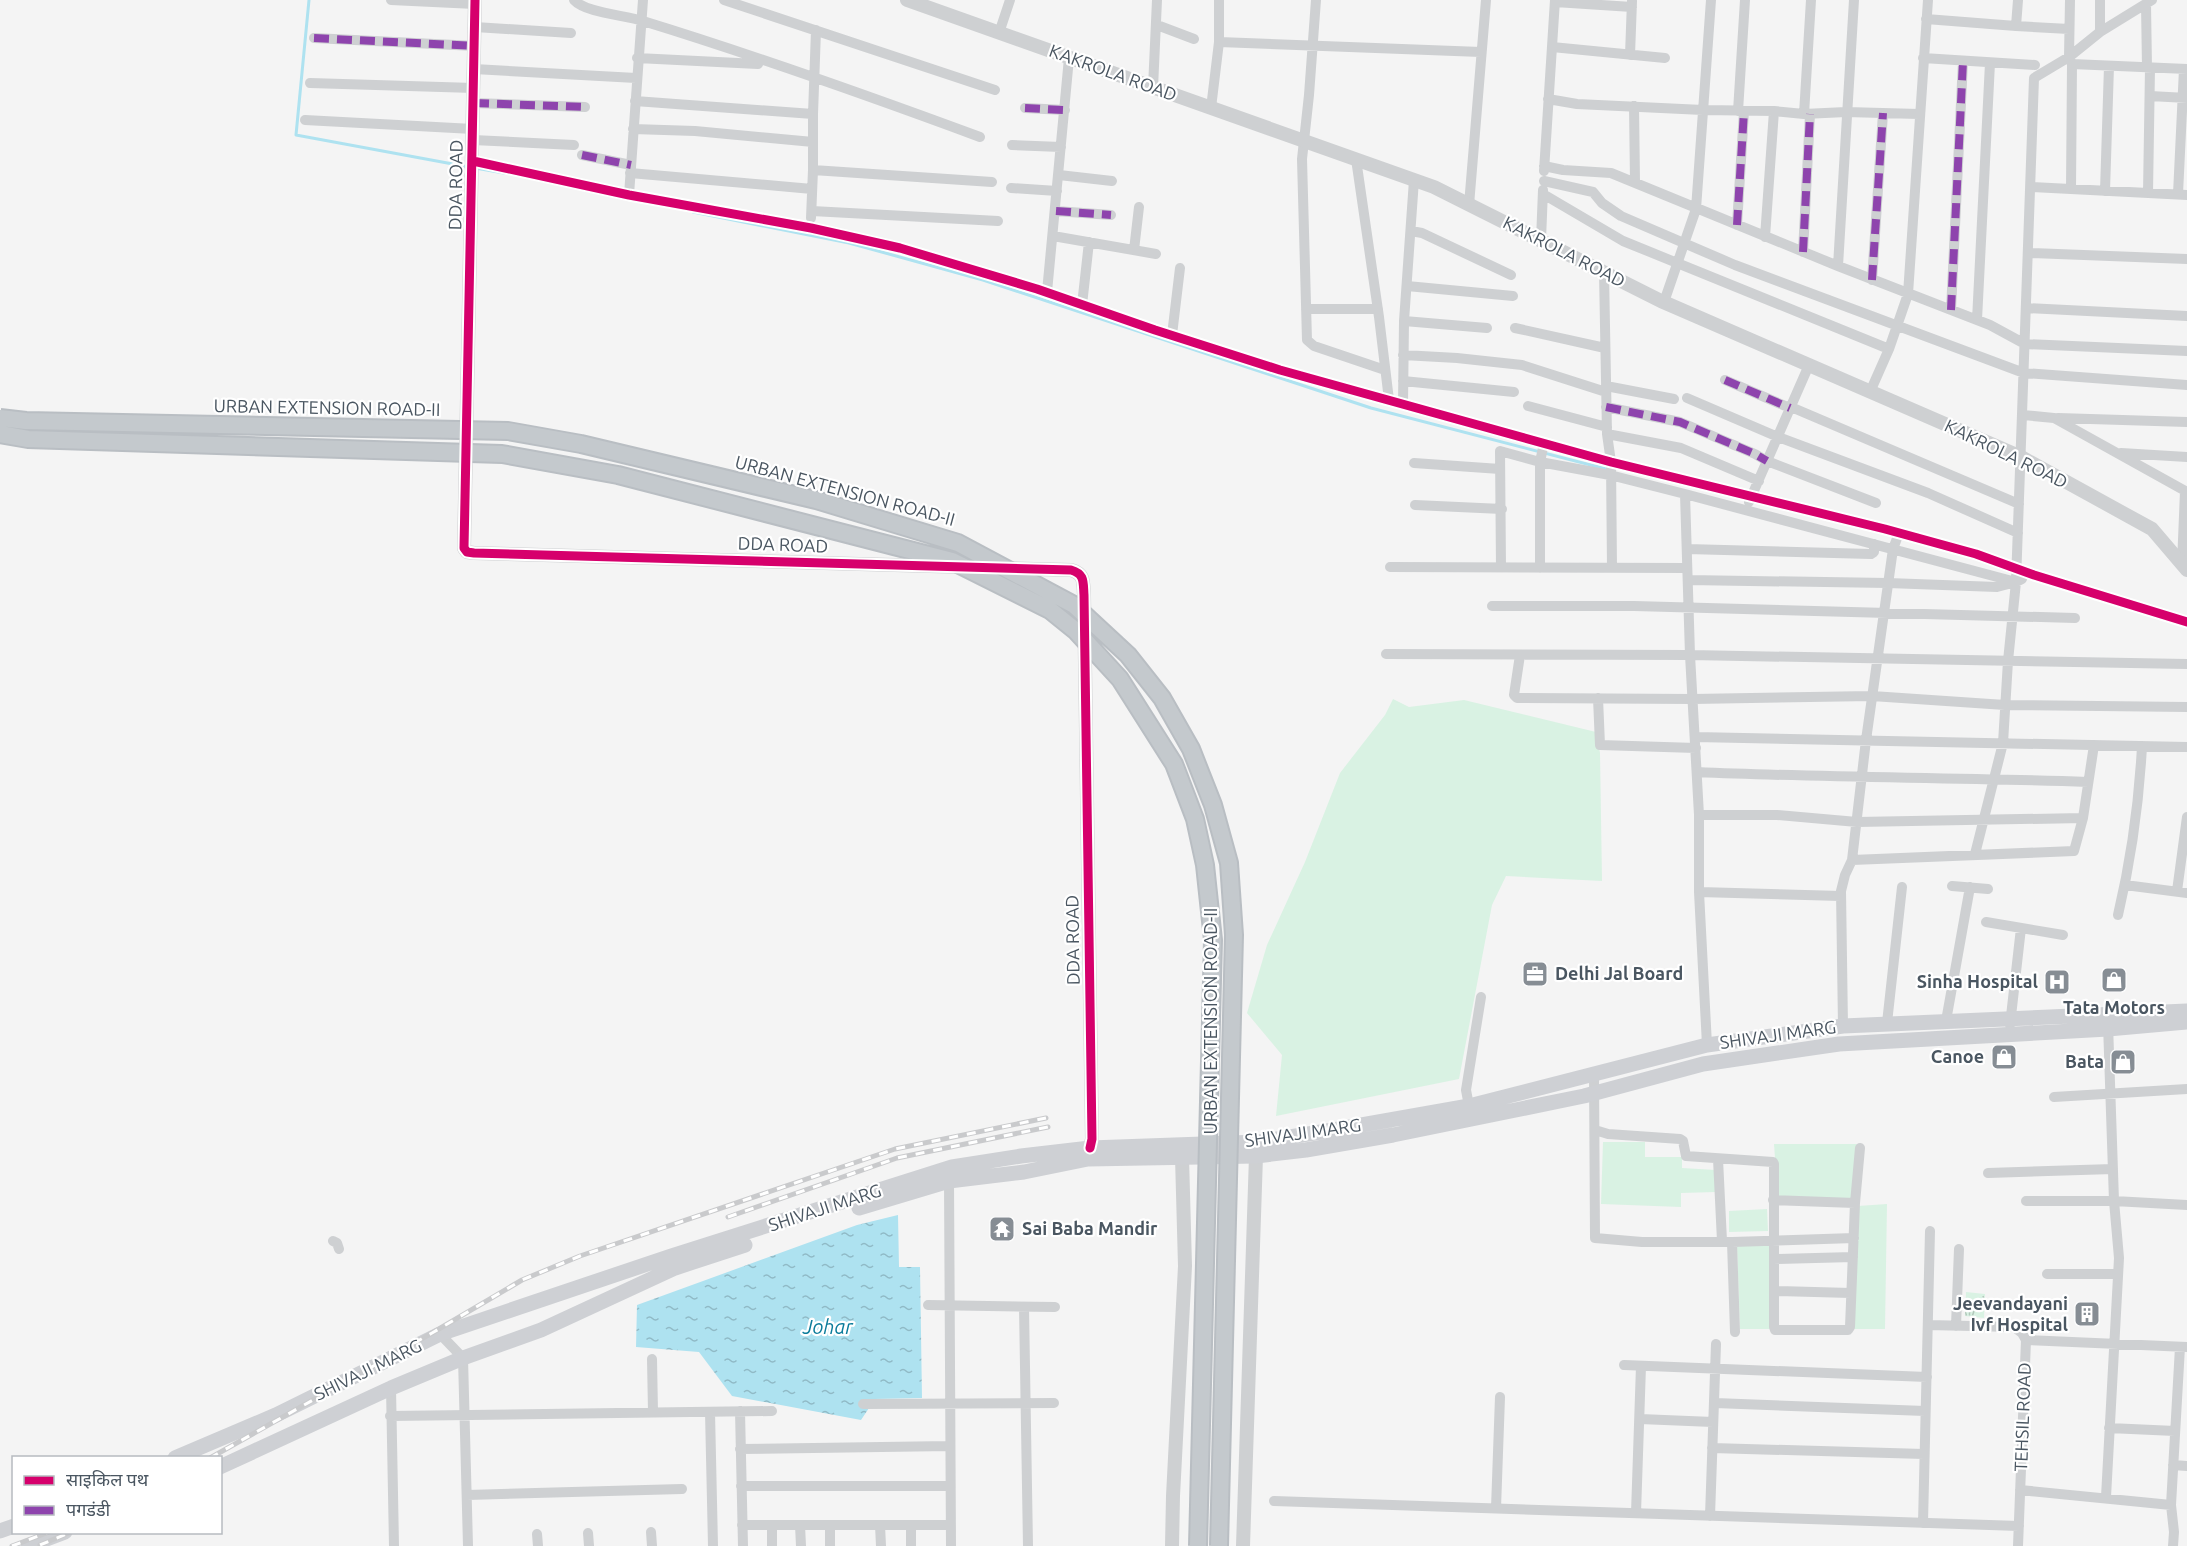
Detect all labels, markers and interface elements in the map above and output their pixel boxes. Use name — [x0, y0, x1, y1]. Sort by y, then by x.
street label: KAKROLA ROAD — [1047, 40, 1180, 104]
street label: DDA ROAD — [444, 140, 466, 230]
street label: KAKROLA ROAD — [1500, 212, 1629, 290]
street label: URBAN EXTENSION ROAD-II — [213, 395, 441, 419]
street label: KAKROLA ROAD — [1942, 415, 2071, 492]
street label: URBAN EXTENSION ROAD-II — [733, 451, 957, 529]
street label: DDA ROAD — [737, 532, 829, 556]
street label: DDA ROAD — [1061, 895, 1083, 985]
street label: URBAN EXTENSION ROAD-II — [1200, 908, 1220, 1134]
office icon: Delhi Jal Board — [1520, 959, 1550, 989]
place label: Delhi Jal Board — [1555, 963, 1683, 983]
shop icon: Tata Motors — [2099, 965, 2129, 995]
hospital icon: Sinha Hospital — [2042, 967, 2072, 997]
place label: Sinha Hospital — [1917, 971, 2039, 991]
place label: Tata Motors — [2063, 997, 2165, 1017]
street label: SHIVAJI MARG — [1718, 1016, 1837, 1052]
shop icon: Canoe — [1989, 1042, 2019, 1072]
place label: Canoe — [1931, 1046, 1984, 1066]
shop icon: Bata — [2108, 1047, 2138, 1077]
place label: Bata — [2065, 1051, 2104, 1071]
street label: SHIVAJI MARG — [1243, 1114, 1362, 1150]
street label: SHIVAJI MARG — [766, 1179, 884, 1235]
temple icon: Sai Baba Mandir — [987, 1214, 1017, 1244]
place label: Sai Baba Mandir — [1022, 1218, 1158, 1238]
place label: Jeevandayani Ivf Hospital — [1953, 1293, 2069, 1334]
building icon: Jeevandayani Ivf Hospital — [2072, 1299, 2102, 1329]
water label: Johar — [802, 1315, 854, 1338]
street label: SHIVAJI MARG — [310, 1334, 425, 1404]
street label: TEHSIL ROAD — [2010, 1362, 2034, 1472]
legend — [12, 1456, 222, 1534]
text: साइकिल पथ — [66, 1469, 149, 1489]
text: पगडंडी — [66, 1499, 111, 1519]

